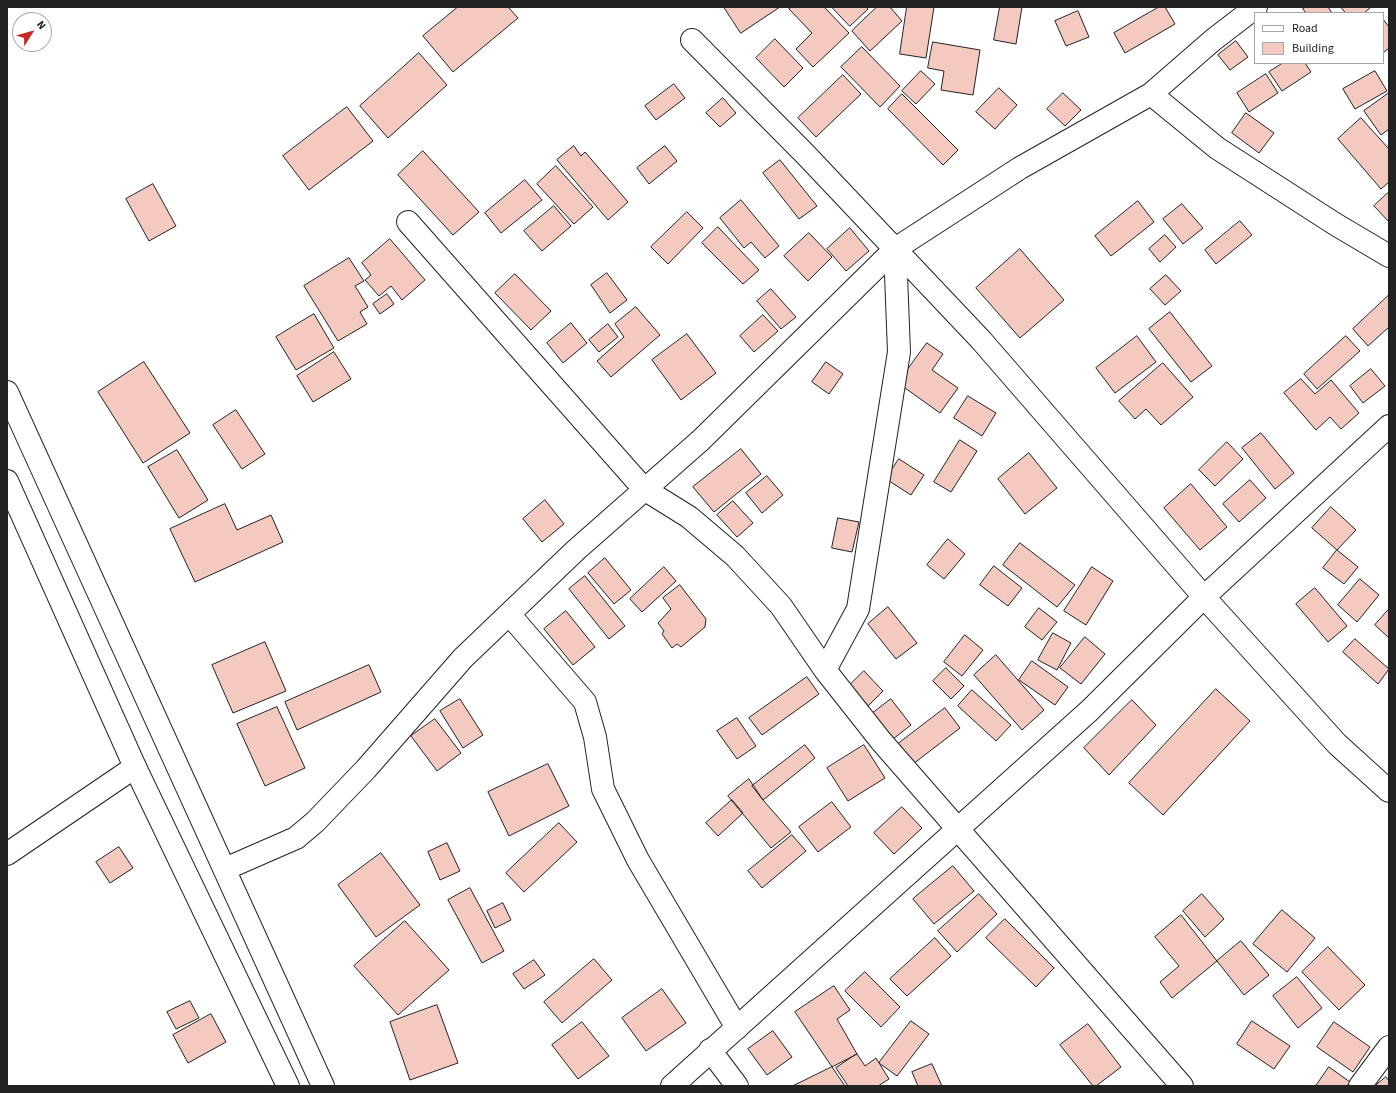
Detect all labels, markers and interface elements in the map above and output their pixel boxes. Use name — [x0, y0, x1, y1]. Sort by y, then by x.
north arrow — [12, 12, 52, 52]
legend — [1254, 12, 1384, 64]
text: N — [33, 18, 49, 33]
text: Road — [1292, 20, 1318, 37]
text: Building — [1292, 40, 1334, 57]

